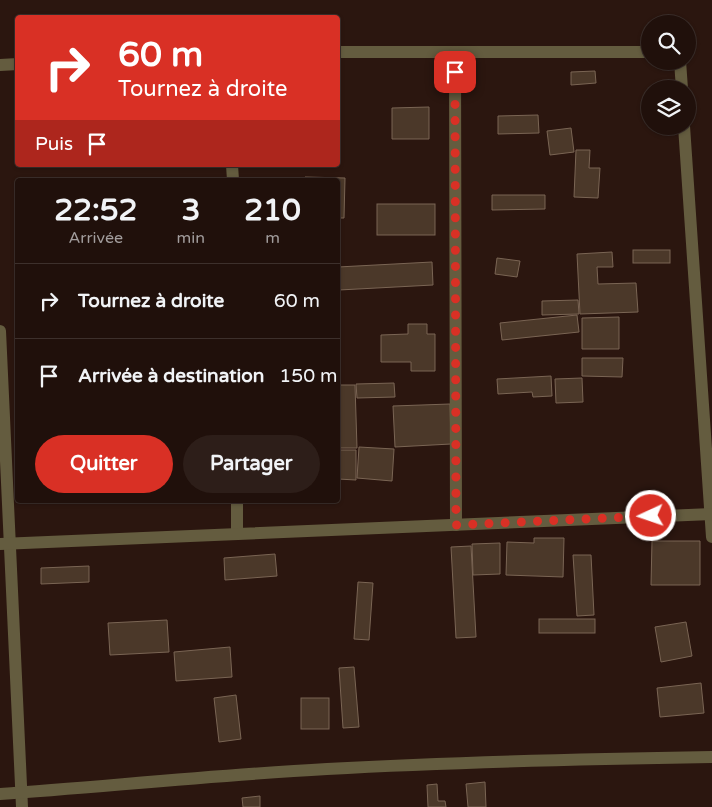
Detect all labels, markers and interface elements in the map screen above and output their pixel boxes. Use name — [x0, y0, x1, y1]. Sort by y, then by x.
map controls — [641, 15, 696, 135]
button: search — [641, 15, 696, 70]
text: 60 m — [118, 34, 203, 76]
icon: right — [35, 35, 100, 100]
pin — [434, 51, 476, 93]
icon: arrive — [441, 58, 469, 86]
text: Tournez à droite — [118, 76, 287, 102]
button: layers — [641, 80, 696, 135]
icon: arrive — [83, 130, 111, 158]
text: Puis — [35, 133, 73, 155]
text: 22:52 — [54, 192, 137, 229]
text: 3 — [181, 192, 200, 229]
text: 210 — [244, 192, 301, 229]
text: Arrivée — [69, 228, 123, 248]
text: min — [177, 228, 205, 248]
text: m — [265, 228, 280, 248]
icon: right — [35, 287, 63, 315]
text: Tournez à droite — [78, 290, 224, 312]
text: 60 m — [274, 290, 320, 312]
icon: arrive — [35, 362, 63, 390]
text: Arrivée à destination — [78, 365, 264, 387]
text: 150 m — [279, 365, 337, 387]
button: Quitter — [35, 435, 173, 493]
button: Partager — [183, 435, 320, 493]
position arrow — [624, 489, 676, 541]

